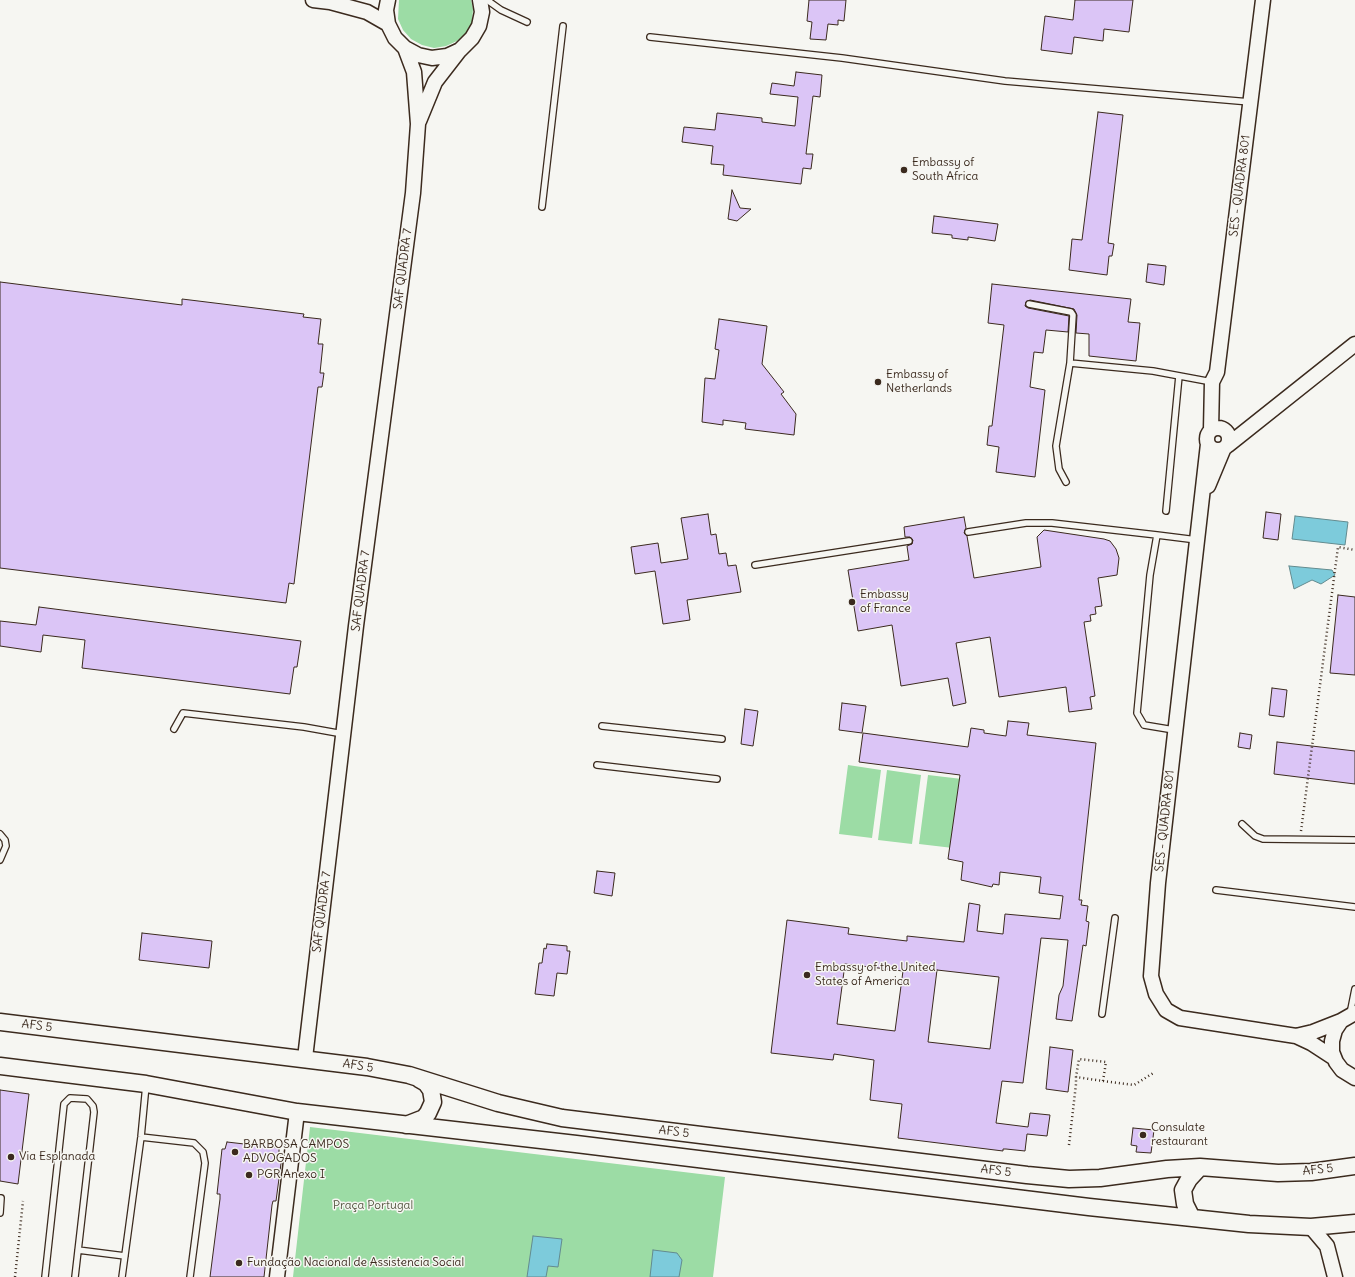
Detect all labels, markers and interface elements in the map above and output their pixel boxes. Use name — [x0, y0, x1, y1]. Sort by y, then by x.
street label: SES - QUADRA 801 — [1227, 134, 1253, 238]
place label: Embassy of South Africa — [912, 156, 978, 184]
marker: Embassy of South Africa — [899, 165, 909, 175]
street label: SAF QUADRA 7 — [391, 228, 415, 310]
place label: Embassy of Netherlands — [886, 368, 952, 396]
marker: Embassy of Netherlands — [873, 377, 883, 387]
street label: SAF QUADRA 7 — [349, 550, 373, 632]
place label: Embassy of France — [860, 588, 911, 616]
marker: Embassy of France — [847, 597, 857, 607]
street label: SES - QUADRA 801 — [1152, 769, 1178, 873]
street label: SAF QUADRA 7 — [310, 871, 334, 953]
place label: Embassy of the United States of America — [815, 961, 935, 989]
marker: Embassy of the United States of America — [802, 970, 812, 980]
street label: AFS 5 — [21, 1017, 53, 1035]
street label: AFS 5 — [342, 1056, 374, 1076]
place label: Consulate restaurant — [1151, 1121, 1208, 1149]
street label: AFS 5 — [658, 1123, 690, 1141]
marker: Consulate restaurant — [1138, 1130, 1148, 1140]
place label: BARBOSA CAMPOS ADVOGADOS — [243, 1138, 349, 1166]
marker: BARBOSA CAMPOS ADVOGADOS — [230, 1147, 240, 1157]
place label: Via Esplanada — [19, 1150, 95, 1164]
marker: Via Esplanada — [6, 1152, 16, 1162]
street label: AFS 5 — [1302, 1161, 1334, 1179]
street label: AFS 5 — [980, 1162, 1012, 1180]
place label: PGR Anexo I — [257, 1168, 325, 1182]
marker: PGR Anexo I — [244, 1170, 254, 1180]
park label: Praça Portugal — [333, 1199, 413, 1213]
place label: Fundação Nacional de Assistencia Social — [247, 1256, 464, 1270]
marker: Fundação Nacional de Assistencia Social — [234, 1258, 244, 1268]

